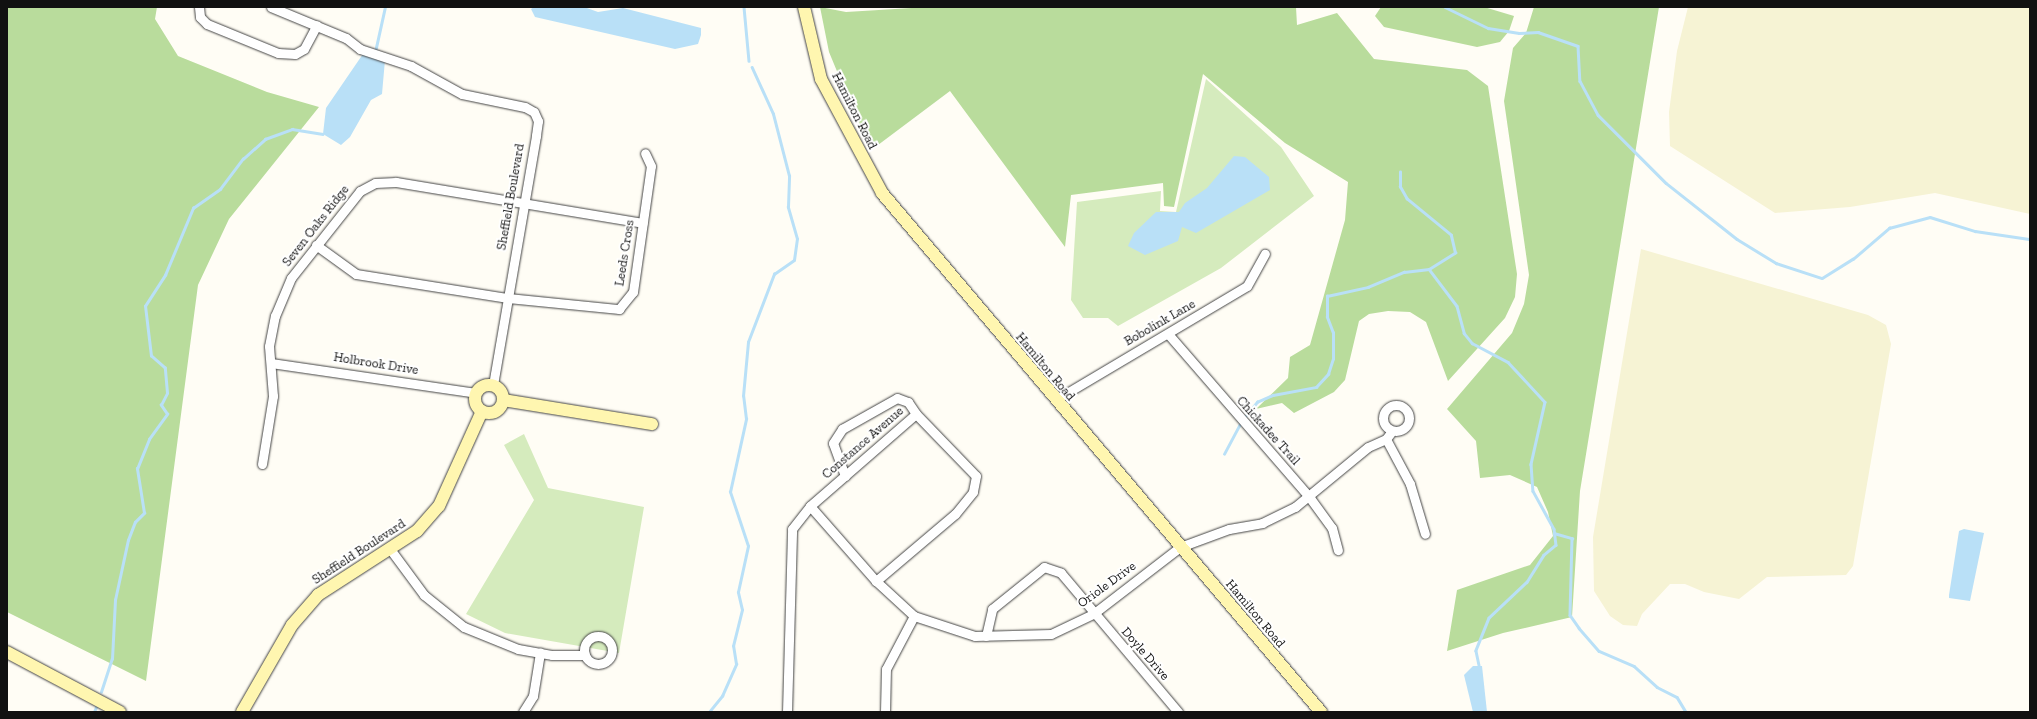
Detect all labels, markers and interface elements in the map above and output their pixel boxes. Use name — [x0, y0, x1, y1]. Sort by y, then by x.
street label: Hamilton Road — [828, 70, 880, 152]
street label: Sheffield Boulevard — [494, 143, 528, 251]
street label: Seven Oaks Ridge — [279, 182, 353, 270]
street label: Leeds Cross — [612, 219, 638, 287]
street label: Bobolink Lane — [1122, 296, 1198, 350]
street label: Hamilton Road — [1012, 330, 1078, 404]
street label: Holbrook Drive — [332, 350, 420, 378]
street label: Chickadee Trail — [1233, 393, 1303, 469]
street label: Constance Avenue — [819, 403, 907, 483]
street label: Sheffield Boulevard — [310, 516, 408, 588]
street label: Oriole Drive — [1075, 559, 1139, 611]
street label: Hamilton Road — [1222, 577, 1288, 651]
street label: Doyle Drive — [1118, 624, 1172, 684]

